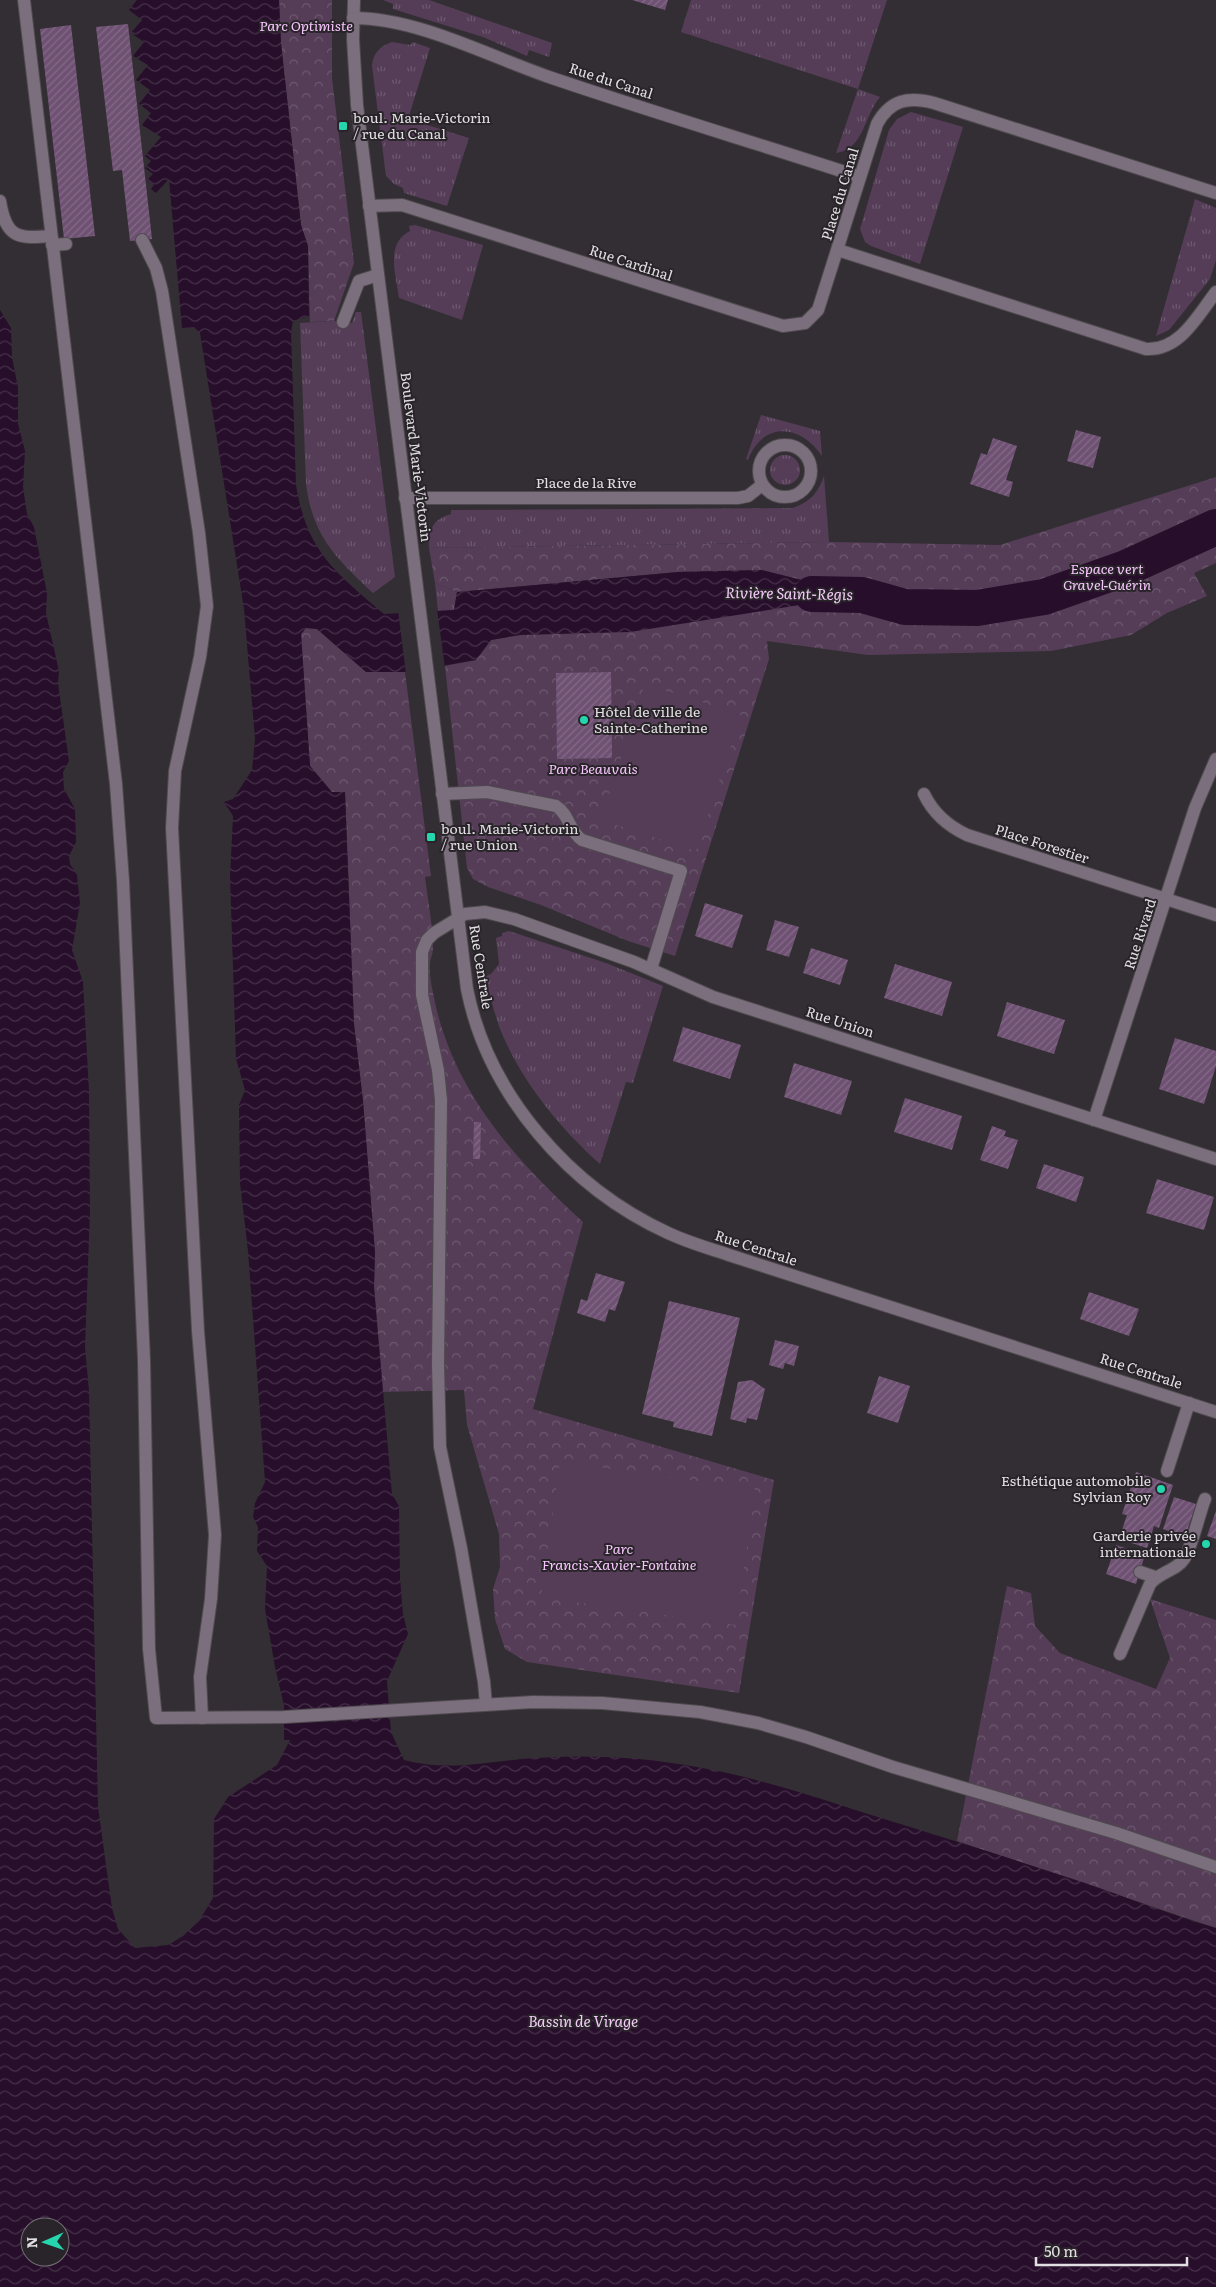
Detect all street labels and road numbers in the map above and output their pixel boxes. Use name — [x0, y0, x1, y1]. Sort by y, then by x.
street label: Rue du Canal — [567, 57, 656, 103]
street label: Place du Canal — [815, 145, 863, 243]
street label: Rue Cardinal — [587, 239, 676, 285]
street label: Boulevard Marie-Victorin — [397, 371, 437, 543]
street label: Place de la Rive — [536, 472, 636, 492]
street label: Place Forestier — [993, 818, 1092, 868]
street label: Rue Rivard — [1118, 895, 1160, 972]
street label: Rue Centrale — [465, 923, 499, 1011]
street label: Rue Union — [804, 1001, 877, 1041]
street label: Rue Centrale — [713, 1224, 800, 1270]
street label: Rue Centrale — [1098, 1347, 1185, 1393]

